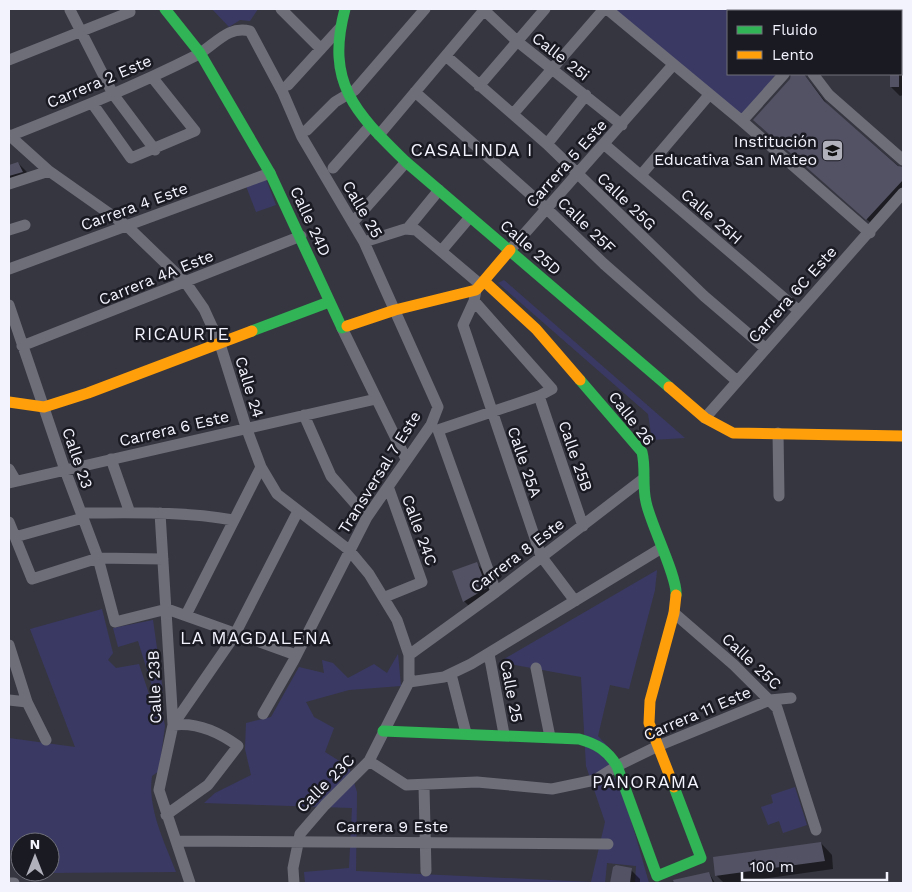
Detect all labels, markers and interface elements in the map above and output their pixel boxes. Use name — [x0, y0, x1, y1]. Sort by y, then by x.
legend — [727, 10, 902, 75]
text: Fluido — [772, 21, 817, 39]
street label: Calle 25i — [528, 28, 593, 85]
text: Lento — [772, 46, 814, 64]
street label: Carrera 2 Este — [44, 51, 154, 112]
street label: Carrera 5 Este — [522, 115, 611, 211]
place label: Institución Educativa San Mateo — [654, 132, 817, 169]
school or university icon: Institución Educativa San Mateo — [821, 138, 845, 162]
district label: CASALINDA I — [411, 139, 533, 160]
street label: Calle 25G — [593, 169, 660, 234]
street label: Calle 25 — [339, 177, 387, 241]
street label: Carrera 4 Este — [78, 178, 190, 235]
street label: Calle 24D — [286, 183, 335, 259]
street label: Calle 25H — [677, 185, 746, 248]
street label: Calle 25F — [554, 193, 620, 258]
street label: Calle 25D — [496, 216, 565, 279]
street label: Carrera 6C Este — [744, 242, 841, 346]
street label: Carrera 4A Este — [96, 246, 216, 309]
district label: RICAURTE — [134, 323, 230, 344]
street label: Calle 24 — [231, 354, 268, 420]
street label: Calle 26 — [605, 387, 659, 449]
street label: Carrera 6 Este — [117, 407, 231, 450]
street label: Transversal 7 Este — [334, 407, 425, 537]
street label: Calle 25B — [555, 418, 596, 494]
street label: Calle 25A — [504, 424, 546, 501]
street label: Calle 23 — [58, 425, 97, 491]
street label: Calle 24C — [398, 492, 441, 568]
street label: Carrera 8 Este — [467, 514, 568, 597]
district label: LA MAGDALENA — [180, 627, 332, 648]
street label: Calle 25C — [718, 629, 785, 694]
street label: Calle 23B — [144, 650, 165, 724]
street label: Calle 25 — [496, 658, 527, 724]
street label: Carrera 11 Este — [641, 682, 754, 745]
street label: Calle 23C — [292, 750, 358, 816]
district label: PANORAMA — [592, 771, 700, 792]
street label: Carrera 9 Este — [336, 817, 448, 836]
north arrow — [10, 832, 60, 882]
text: N — [30, 836, 40, 852]
scale bar — [742, 850, 887, 882]
text: 100 m — [750, 858, 794, 876]

